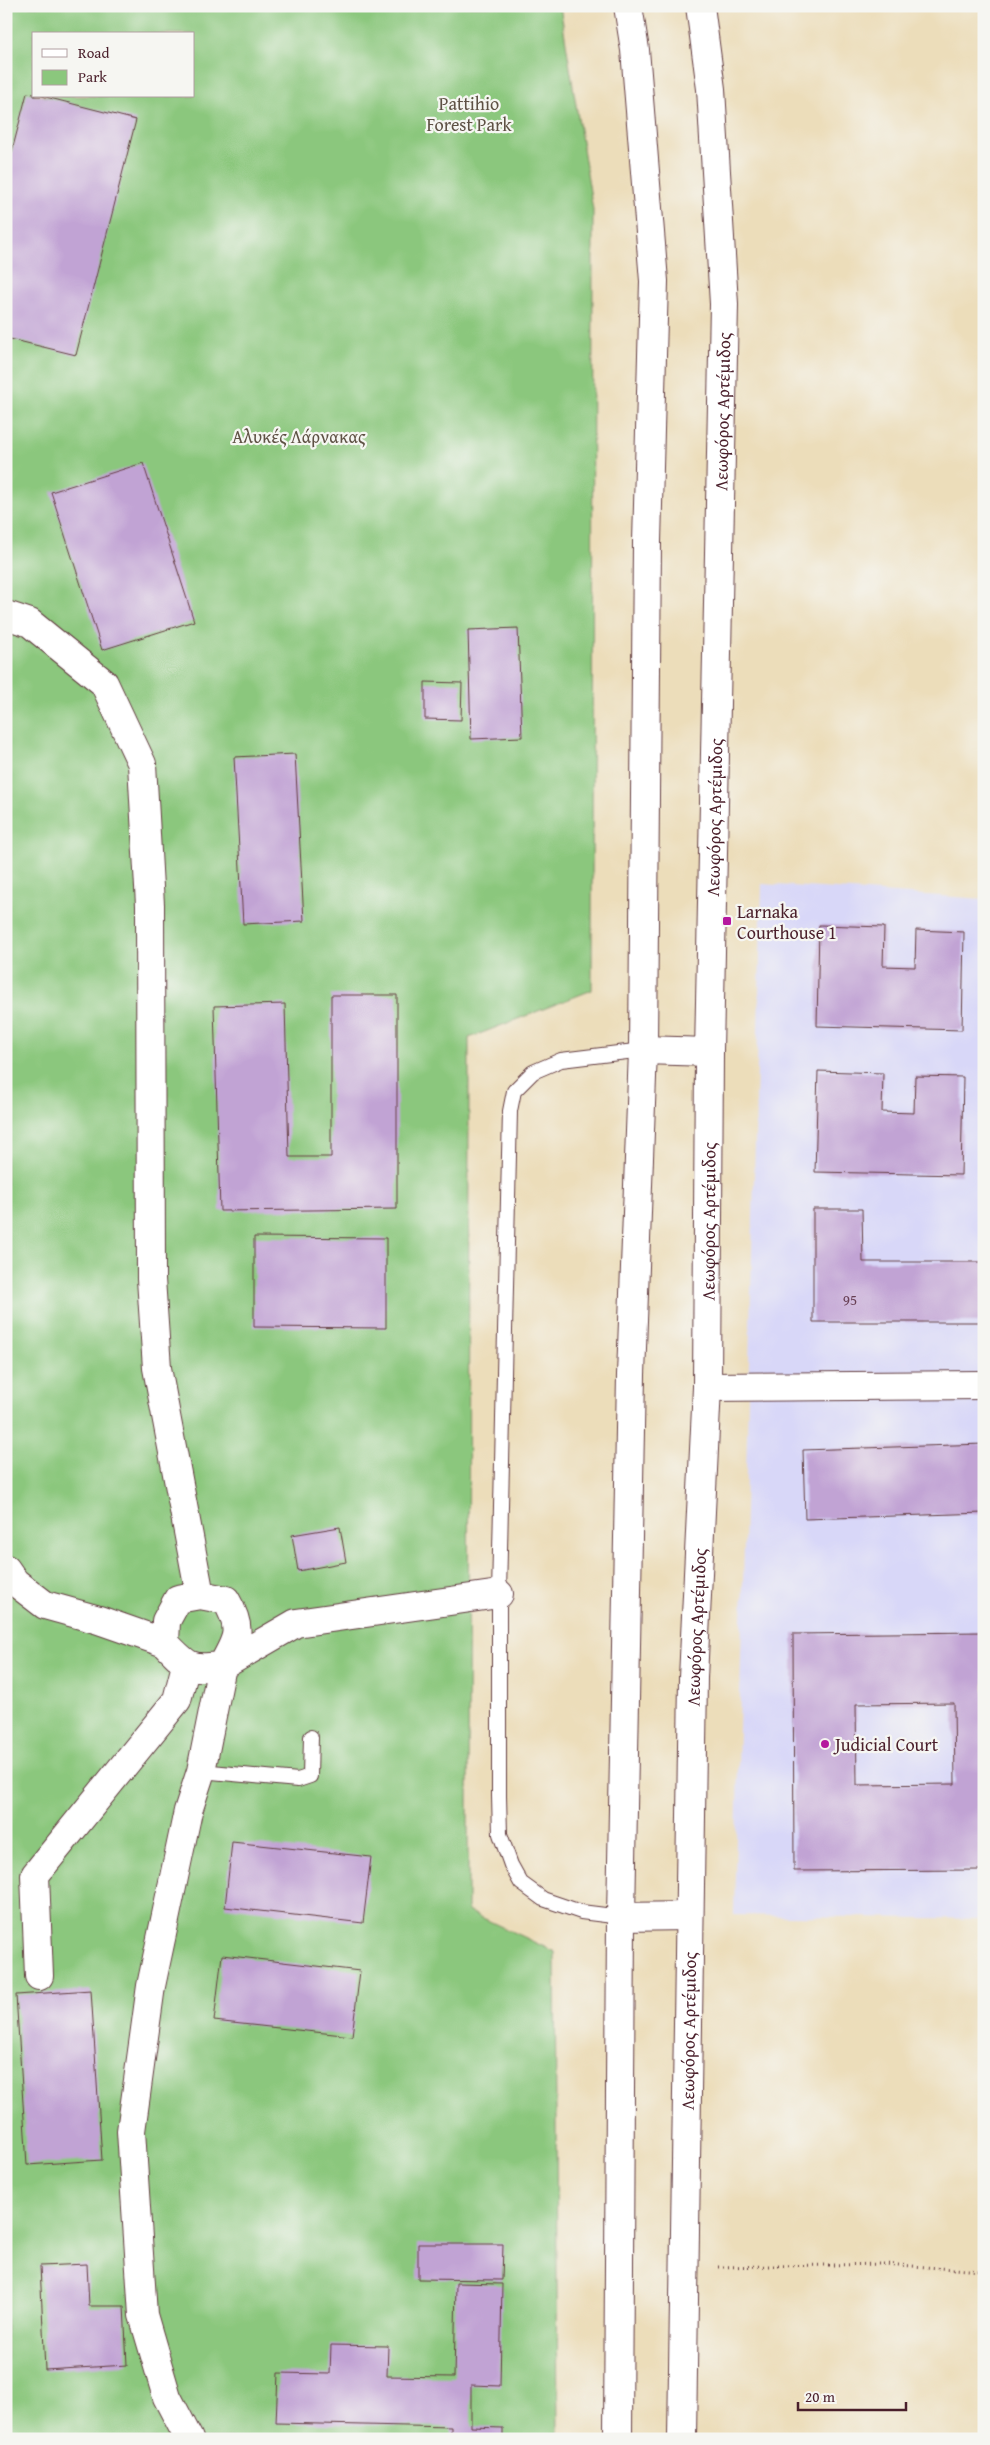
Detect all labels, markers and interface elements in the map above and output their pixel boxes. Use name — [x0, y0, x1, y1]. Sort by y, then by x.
legend — [32, 32, 195, 98]
text: Road — [78, 42, 109, 63]
text: Park — [78, 66, 107, 87]
park label: Pattihio Forest Park — [426, 90, 512, 138]
street label: Λεωφόρος Αρτέμιδος — [707, 332, 737, 491]
park label: Αλυκές Λάρνακας — [232, 423, 366, 450]
street label: Λεωφόρος Αρτέμιδος — [699, 738, 729, 897]
place label: Larnaka Courthouse 1 — [737, 898, 837, 946]
marker: Larnaka Courthouse 1 — [721, 915, 733, 927]
street label: Λεωφόρος Αρτέμιδος — [694, 1142, 722, 1301]
house number: 95 — [843, 1289, 857, 1310]
street label: Λεωφόρος Αρτέμιδος — [679, 1547, 713, 1706]
place label: Judicial Court — [833, 1731, 939, 1758]
marker: Judicial Court — [819, 1738, 831, 1750]
street label: Λεωφόρος Αρτέμιδος — [673, 1951, 703, 2110]
scale bar — [798, 2380, 905, 2412]
text: 20 m — [805, 2386, 836, 2407]

